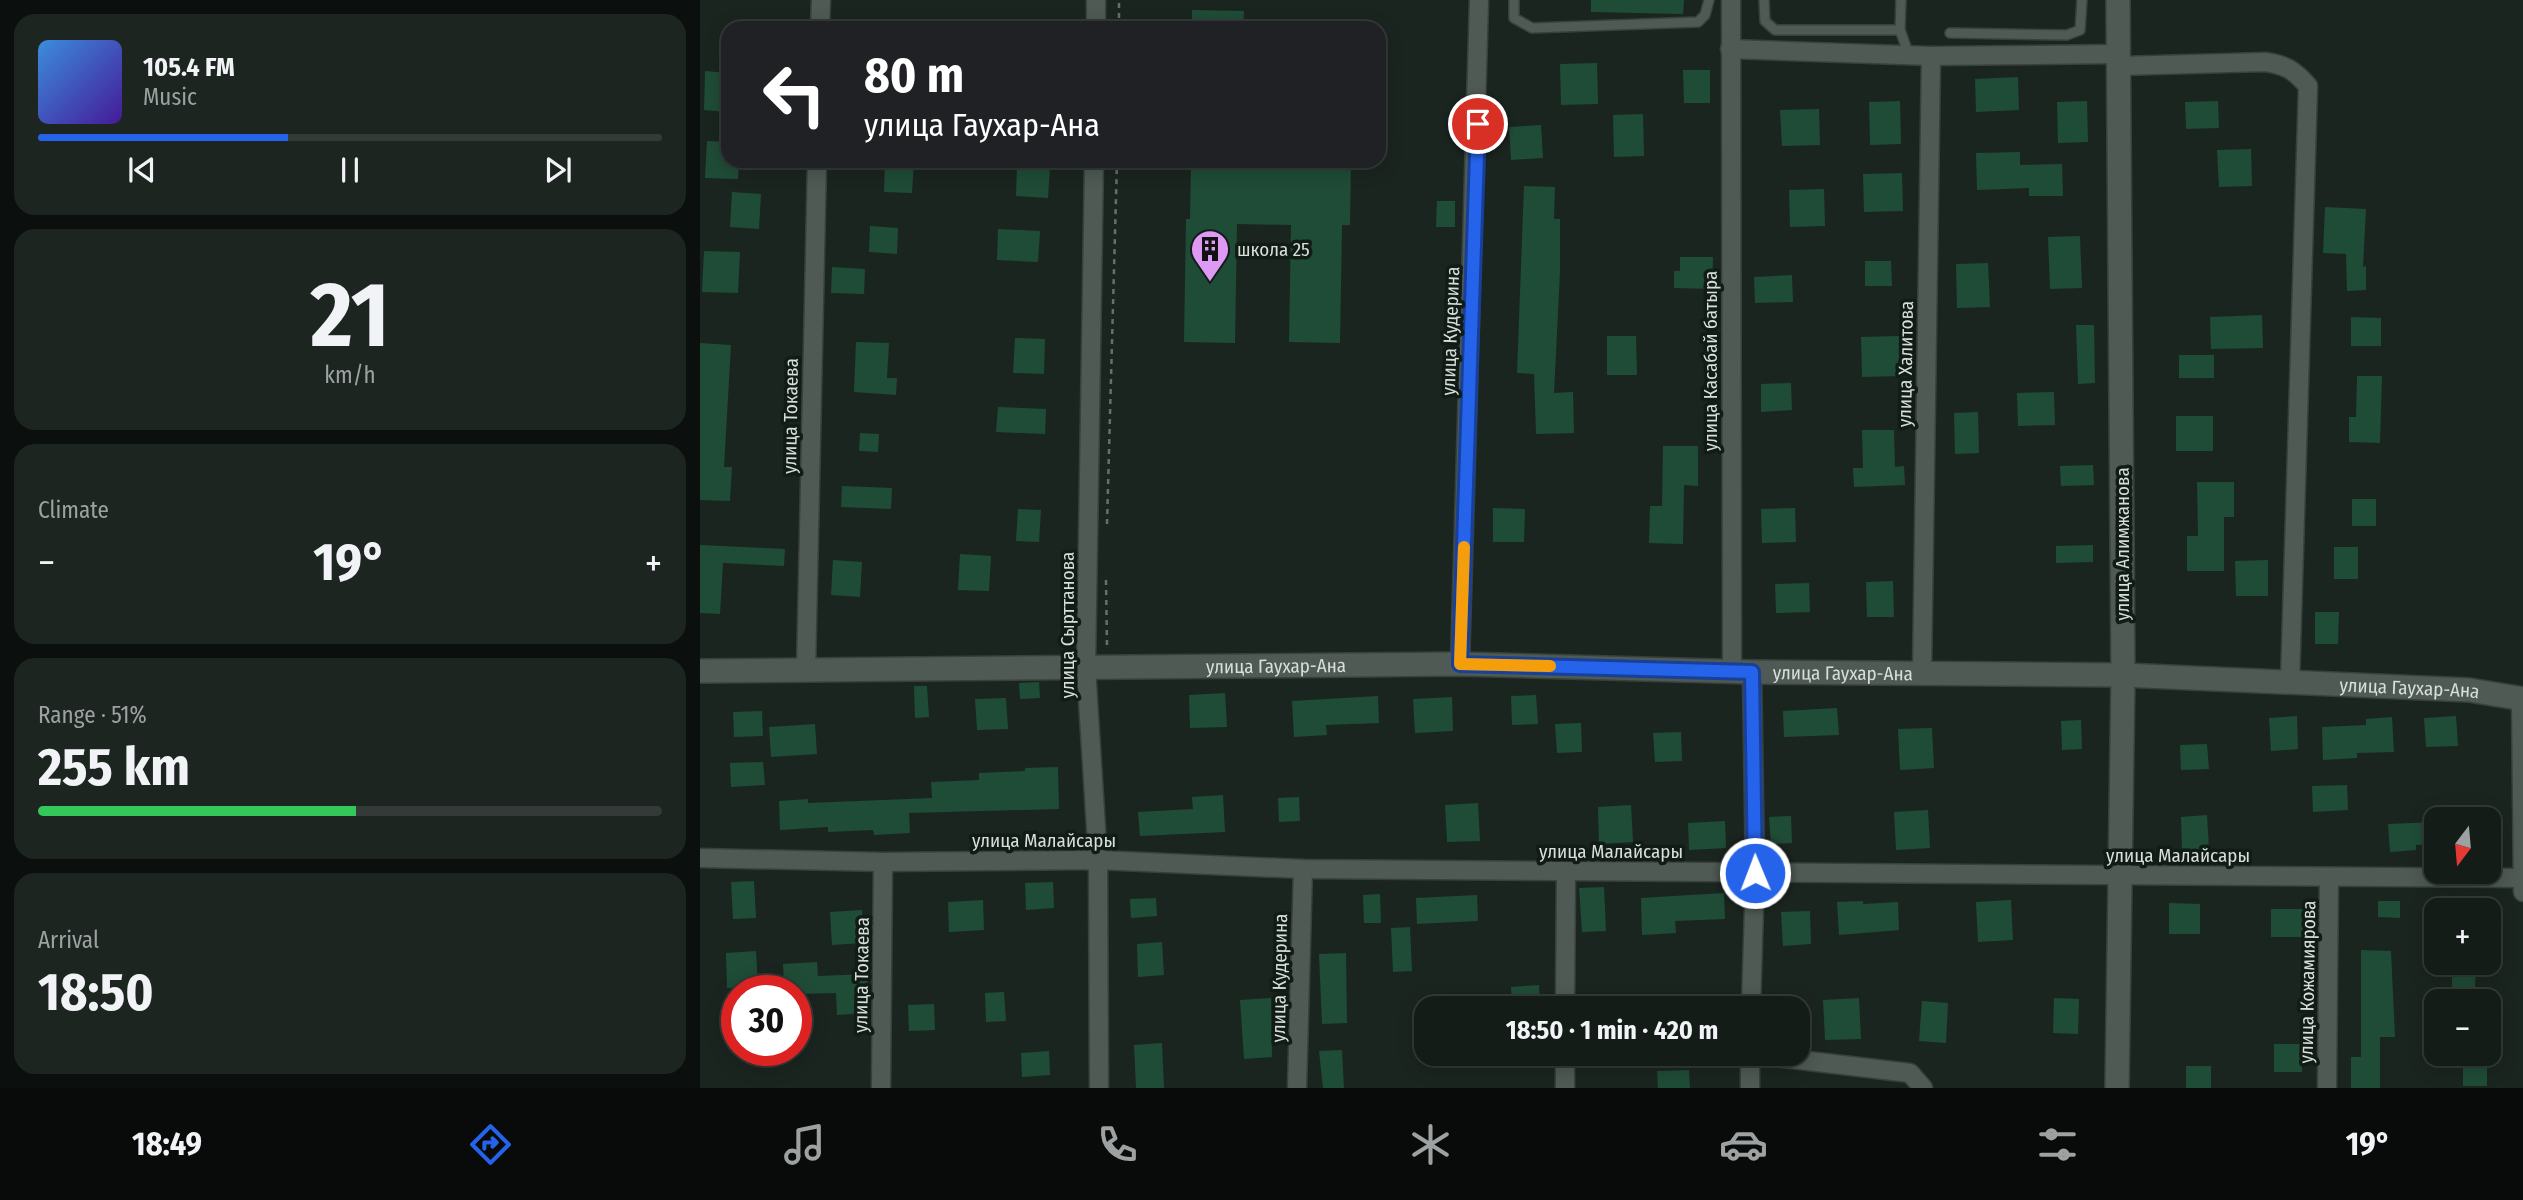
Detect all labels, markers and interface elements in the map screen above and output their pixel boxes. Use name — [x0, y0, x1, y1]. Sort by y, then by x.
text: 80 m — [864, 46, 964, 105]
icon: left — [749, 49, 840, 140]
text: 105.4 FM — [143, 52, 235, 83]
text: Music — [143, 83, 197, 111]
pin — [1448, 94, 1508, 154]
icon: arrive — [1459, 105, 1497, 143]
text: улица Гаухар-Ана — [864, 106, 1100, 144]
icon: previous — [123, 151, 161, 189]
icon: pause — [331, 151, 369, 189]
icon: next — [539, 151, 577, 189]
building icon: школа 25 — [1189, 228, 1231, 283]
place label: школа 25 — [1237, 238, 1310, 261]
text: 21 — [310, 261, 390, 370]
street label: улица Кудерина — [1437, 266, 1464, 396]
street label: улица Касабай батыра — [1699, 271, 1722, 451]
street label: улица Халитова — [1893, 301, 1918, 427]
street label: улица Токаева — [778, 358, 803, 474]
text: km/h — [324, 361, 376, 389]
street label: улица Алимжанова — [2111, 467, 2134, 621]
text: Climate — [38, 496, 109, 524]
text: 19° — [313, 531, 387, 594]
text: − — [38, 540, 55, 586]
text: + — [645, 540, 662, 586]
street label: улица Сырттанова — [1056, 552, 1079, 698]
street label: улица Гаухар-Ана — [1206, 654, 1346, 678]
street label: улица Гаухар-Ана — [1773, 661, 1913, 685]
street label: улица Гаухар-Ана — [2339, 673, 2481, 704]
text: Range · 51% — [38, 701, 147, 729]
text: 255 km — [38, 736, 190, 799]
north arrow — [2424, 807, 2501, 884]
map controls — [2424, 807, 2501, 1066]
street label: улица Малайсары — [972, 829, 1116, 852]
position arrow — [1718, 836, 1792, 910]
street label: улица Малайсары — [1539, 840, 1683, 863]
street label: улица Малайсары — [2106, 844, 2250, 867]
button: + — [2424, 898, 2501, 975]
street label: улица Кожамиярова — [2295, 900, 2320, 1064]
street label: улица Кудерина — [1267, 913, 1292, 1043]
street label: улица Токаева — [849, 917, 874, 1033]
text: Arrival — [38, 926, 99, 954]
text: 18:50 — [38, 961, 154, 1024]
speed limit sign: 30 — [721, 975, 812, 1066]
button: − — [2424, 989, 2501, 1066]
text: 18:50 · 1 min · 420 m — [1506, 1015, 1718, 1046]
icon: directions — [466, 1120, 515, 1169]
icon: music — [780, 1120, 829, 1169]
icon: phone — [1093, 1120, 1142, 1169]
icon: climate — [1406, 1120, 1455, 1169]
icon: car — [1719, 1120, 1768, 1169]
icon: filters — [2033, 1120, 2082, 1169]
text: 18:49 — [132, 1125, 202, 1163]
text: 19° — [2346, 1125, 2391, 1163]

